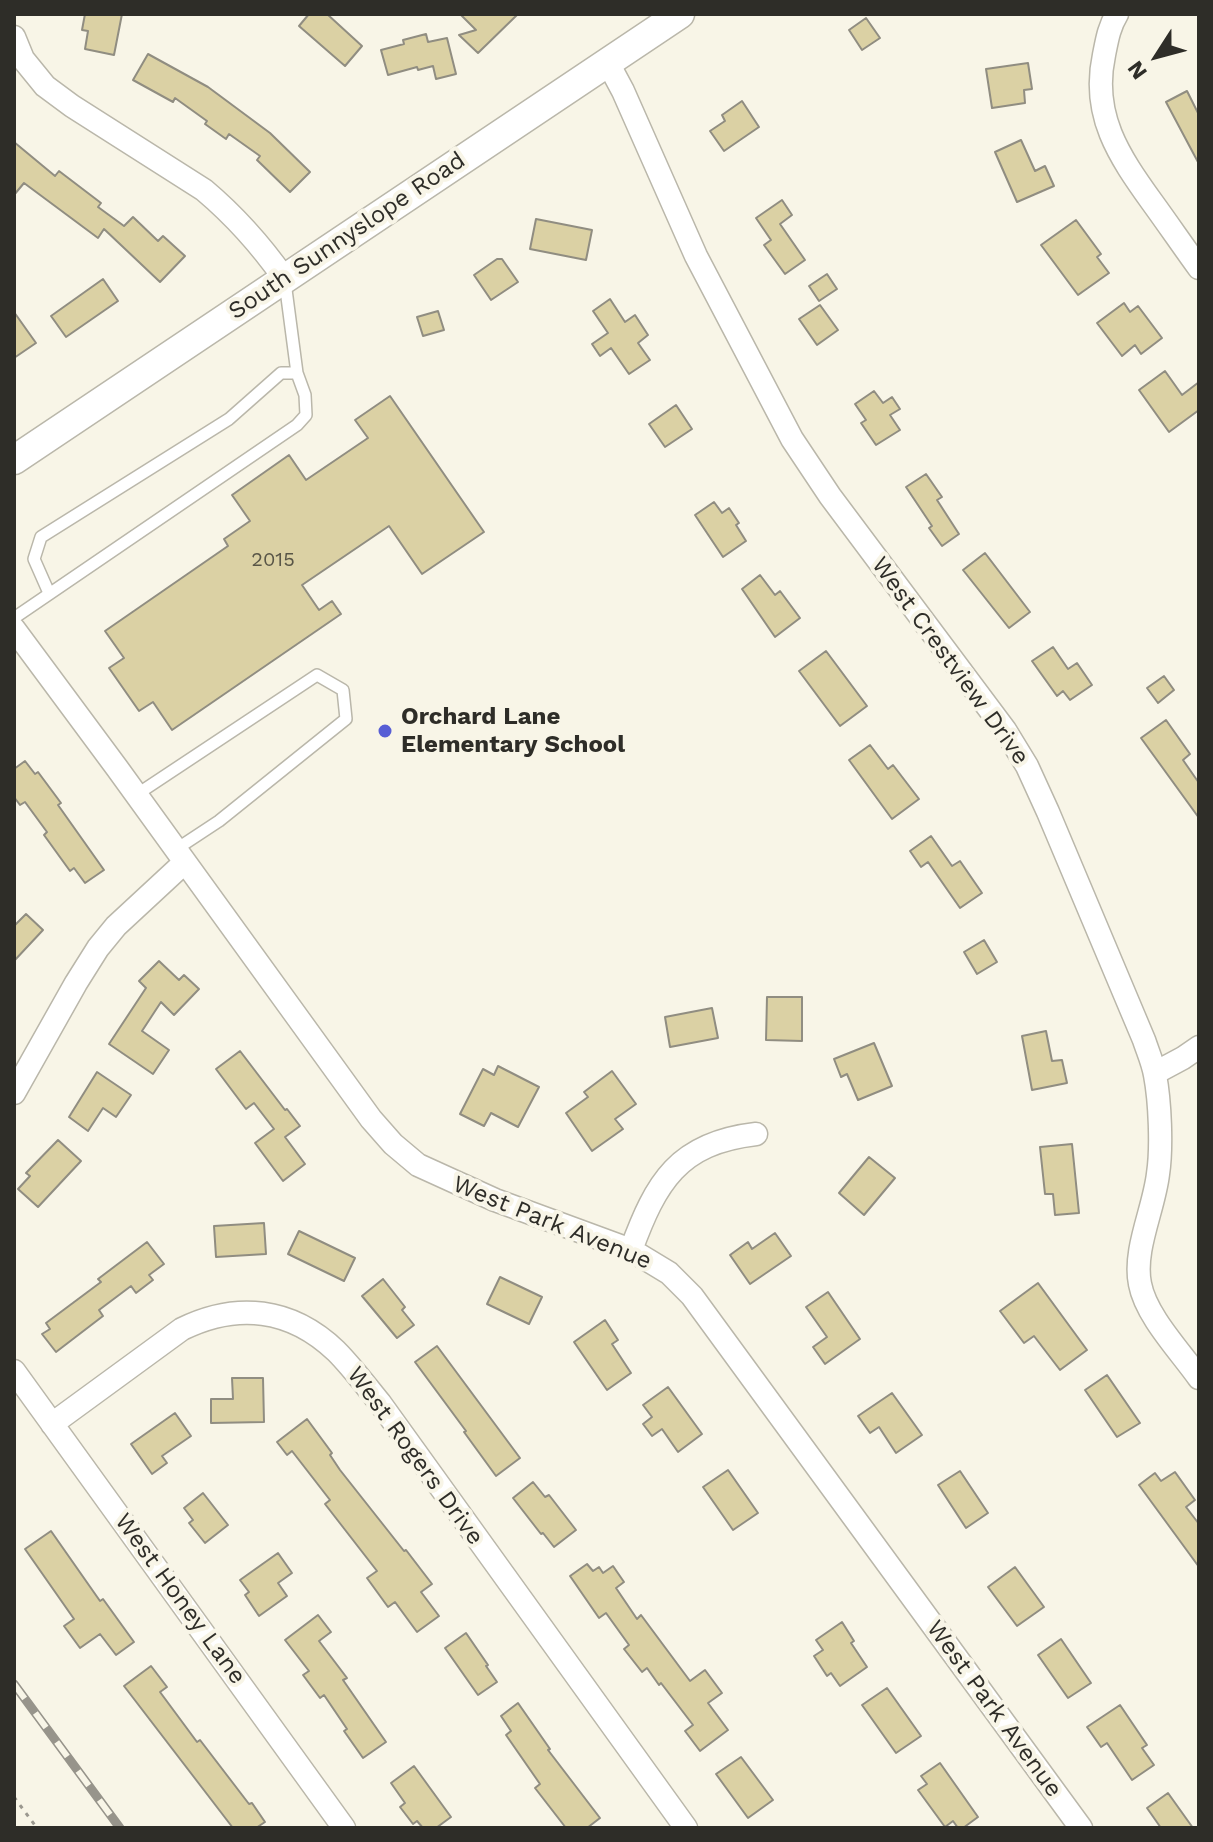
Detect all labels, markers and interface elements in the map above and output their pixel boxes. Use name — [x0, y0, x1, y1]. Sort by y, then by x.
north arrow — [1117, 16, 1197, 96]
text: N — [1122, 56, 1152, 84]
street label: South Sunnyslope Road — [223, 146, 471, 326]
house number: 2015 — [251, 548, 295, 572]
street label: West Crestview Drive — [865, 552, 1035, 770]
place label: Orchard Lane Elementary School — [401, 703, 625, 759]
marker: Orchard Lane Elementary School — [376, 722, 394, 740]
street label: West Park Avenue — [448, 1170, 656, 1276]
street label: West Rogers Drive — [341, 1361, 489, 1551]
street label: West Honey Lane — [108, 1508, 252, 1690]
street label: West Park Avenue — [920, 1615, 1068, 1803]

